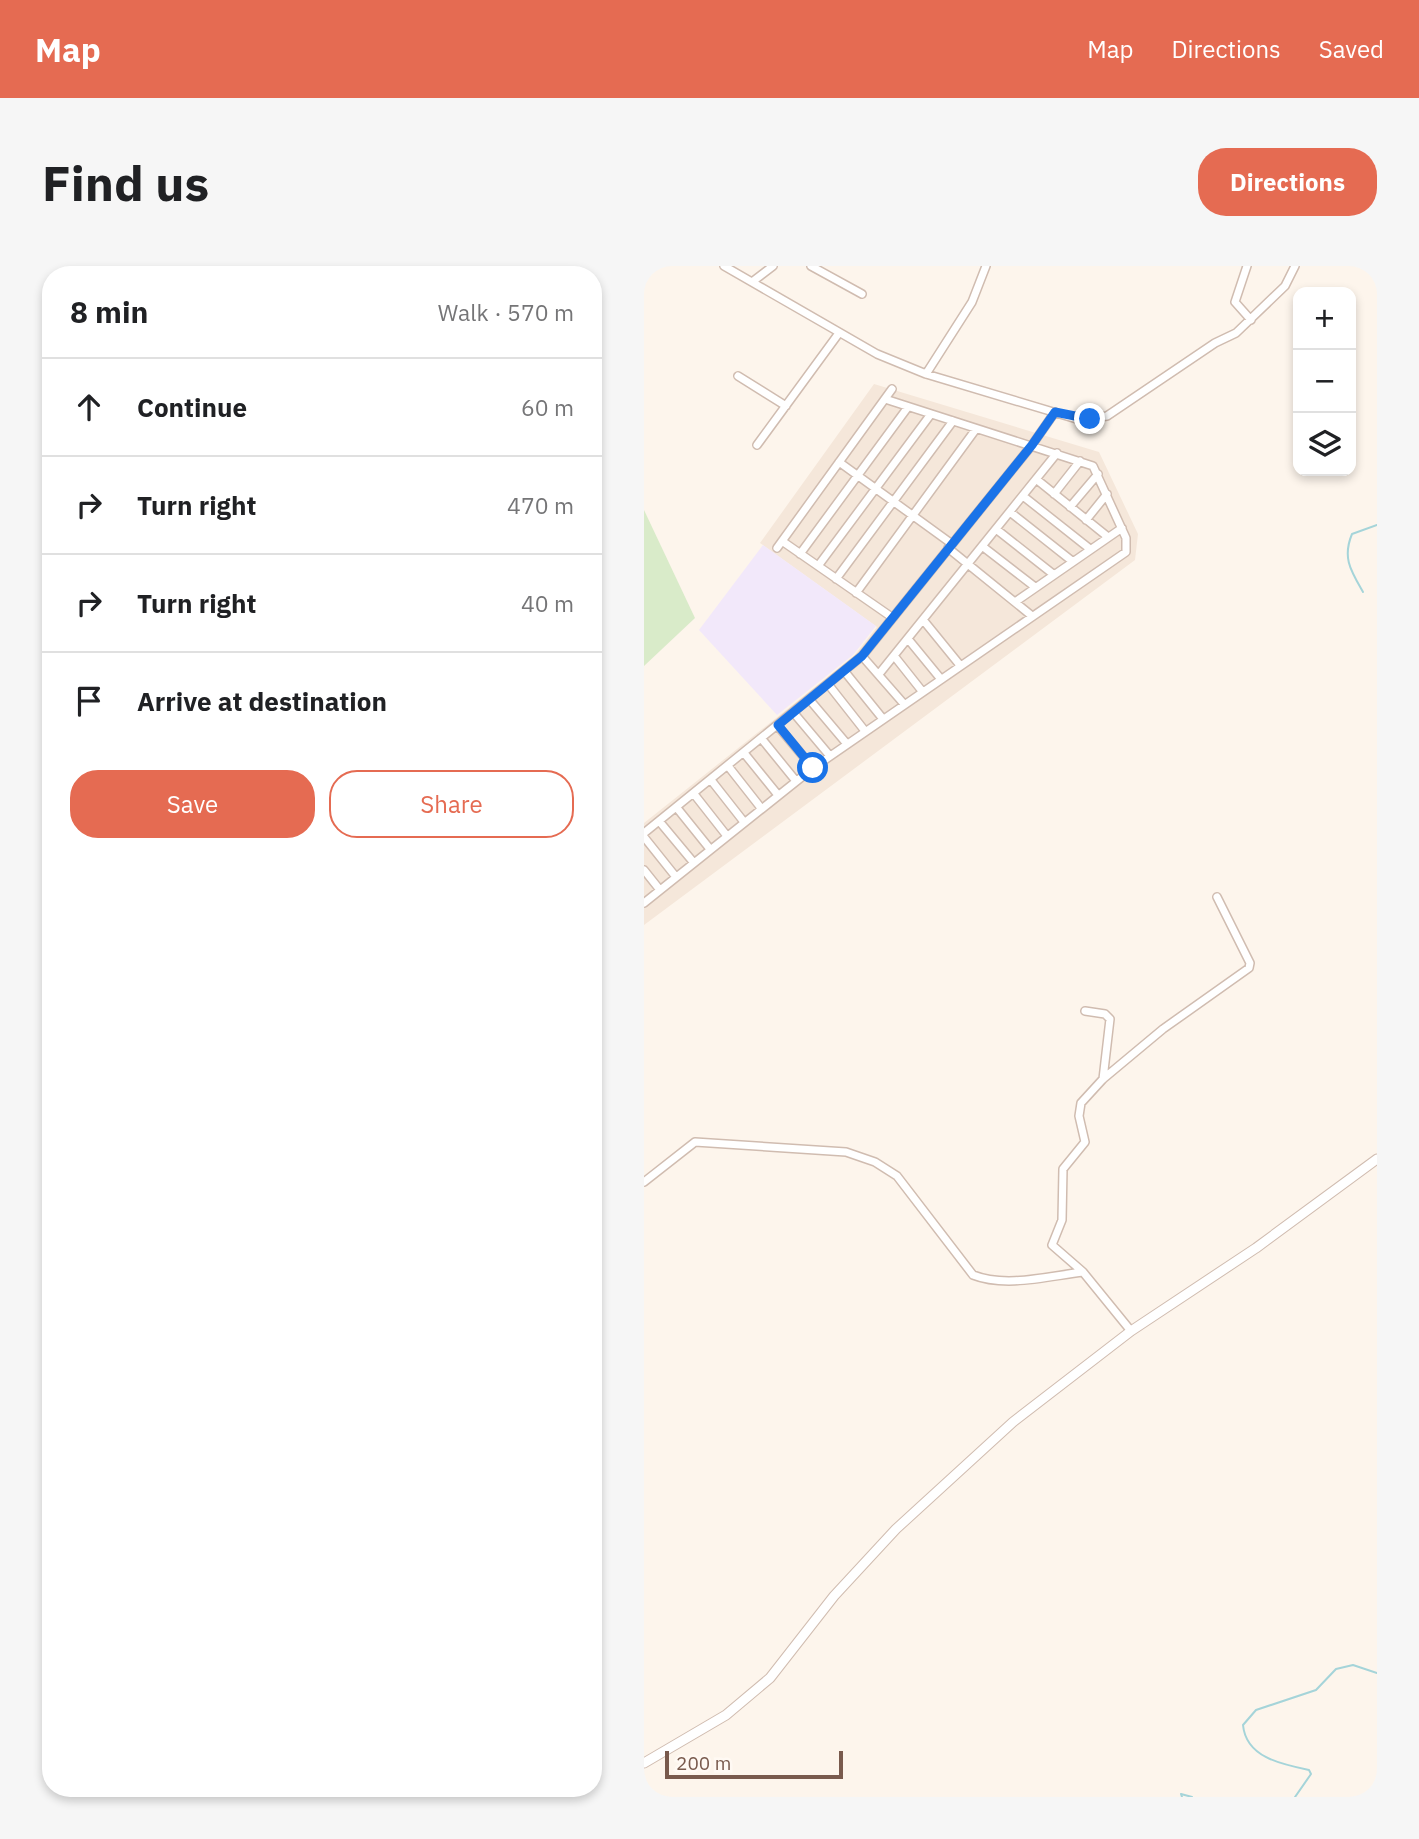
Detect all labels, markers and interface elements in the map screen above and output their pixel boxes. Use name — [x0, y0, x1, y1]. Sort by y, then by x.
text: Map — [35, 28, 101, 71]
text: Map — [1087, 33, 1133, 65]
text: Directions — [1171, 33, 1281, 65]
text: Saved — [1319, 33, 1384, 65]
button: Directions — [1198, 148, 1377, 216]
text: Find us — [42, 151, 209, 214]
map controls — [1293, 287, 1356, 476]
button: + — [1293, 287, 1356, 350]
text: 8 min — [70, 292, 148, 331]
text: Walk · 570 m — [438, 297, 574, 327]
button: − — [1293, 350, 1356, 413]
icon: ahead — [70, 388, 108, 426]
text: Continue — [137, 390, 247, 424]
text: 60 m — [521, 392, 574, 422]
route end — [1074, 403, 1105, 434]
button: layers — [1293, 413, 1356, 476]
icon: right — [70, 486, 108, 524]
text: Turn right — [137, 488, 256, 522]
text: 470 m — [507, 490, 574, 520]
icon: right — [70, 584, 108, 622]
text: Turn right — [137, 586, 256, 620]
text: 40 m — [521, 588, 574, 618]
icon: arrive — [70, 682, 108, 720]
text: Arrive at destination — [137, 684, 387, 718]
route start — [797, 752, 828, 783]
button: Save — [70, 770, 315, 838]
button: Share — [329, 770, 574, 838]
scale bar — [665, 1748, 844, 1780]
text: 200 m — [676, 1751, 731, 1775]

